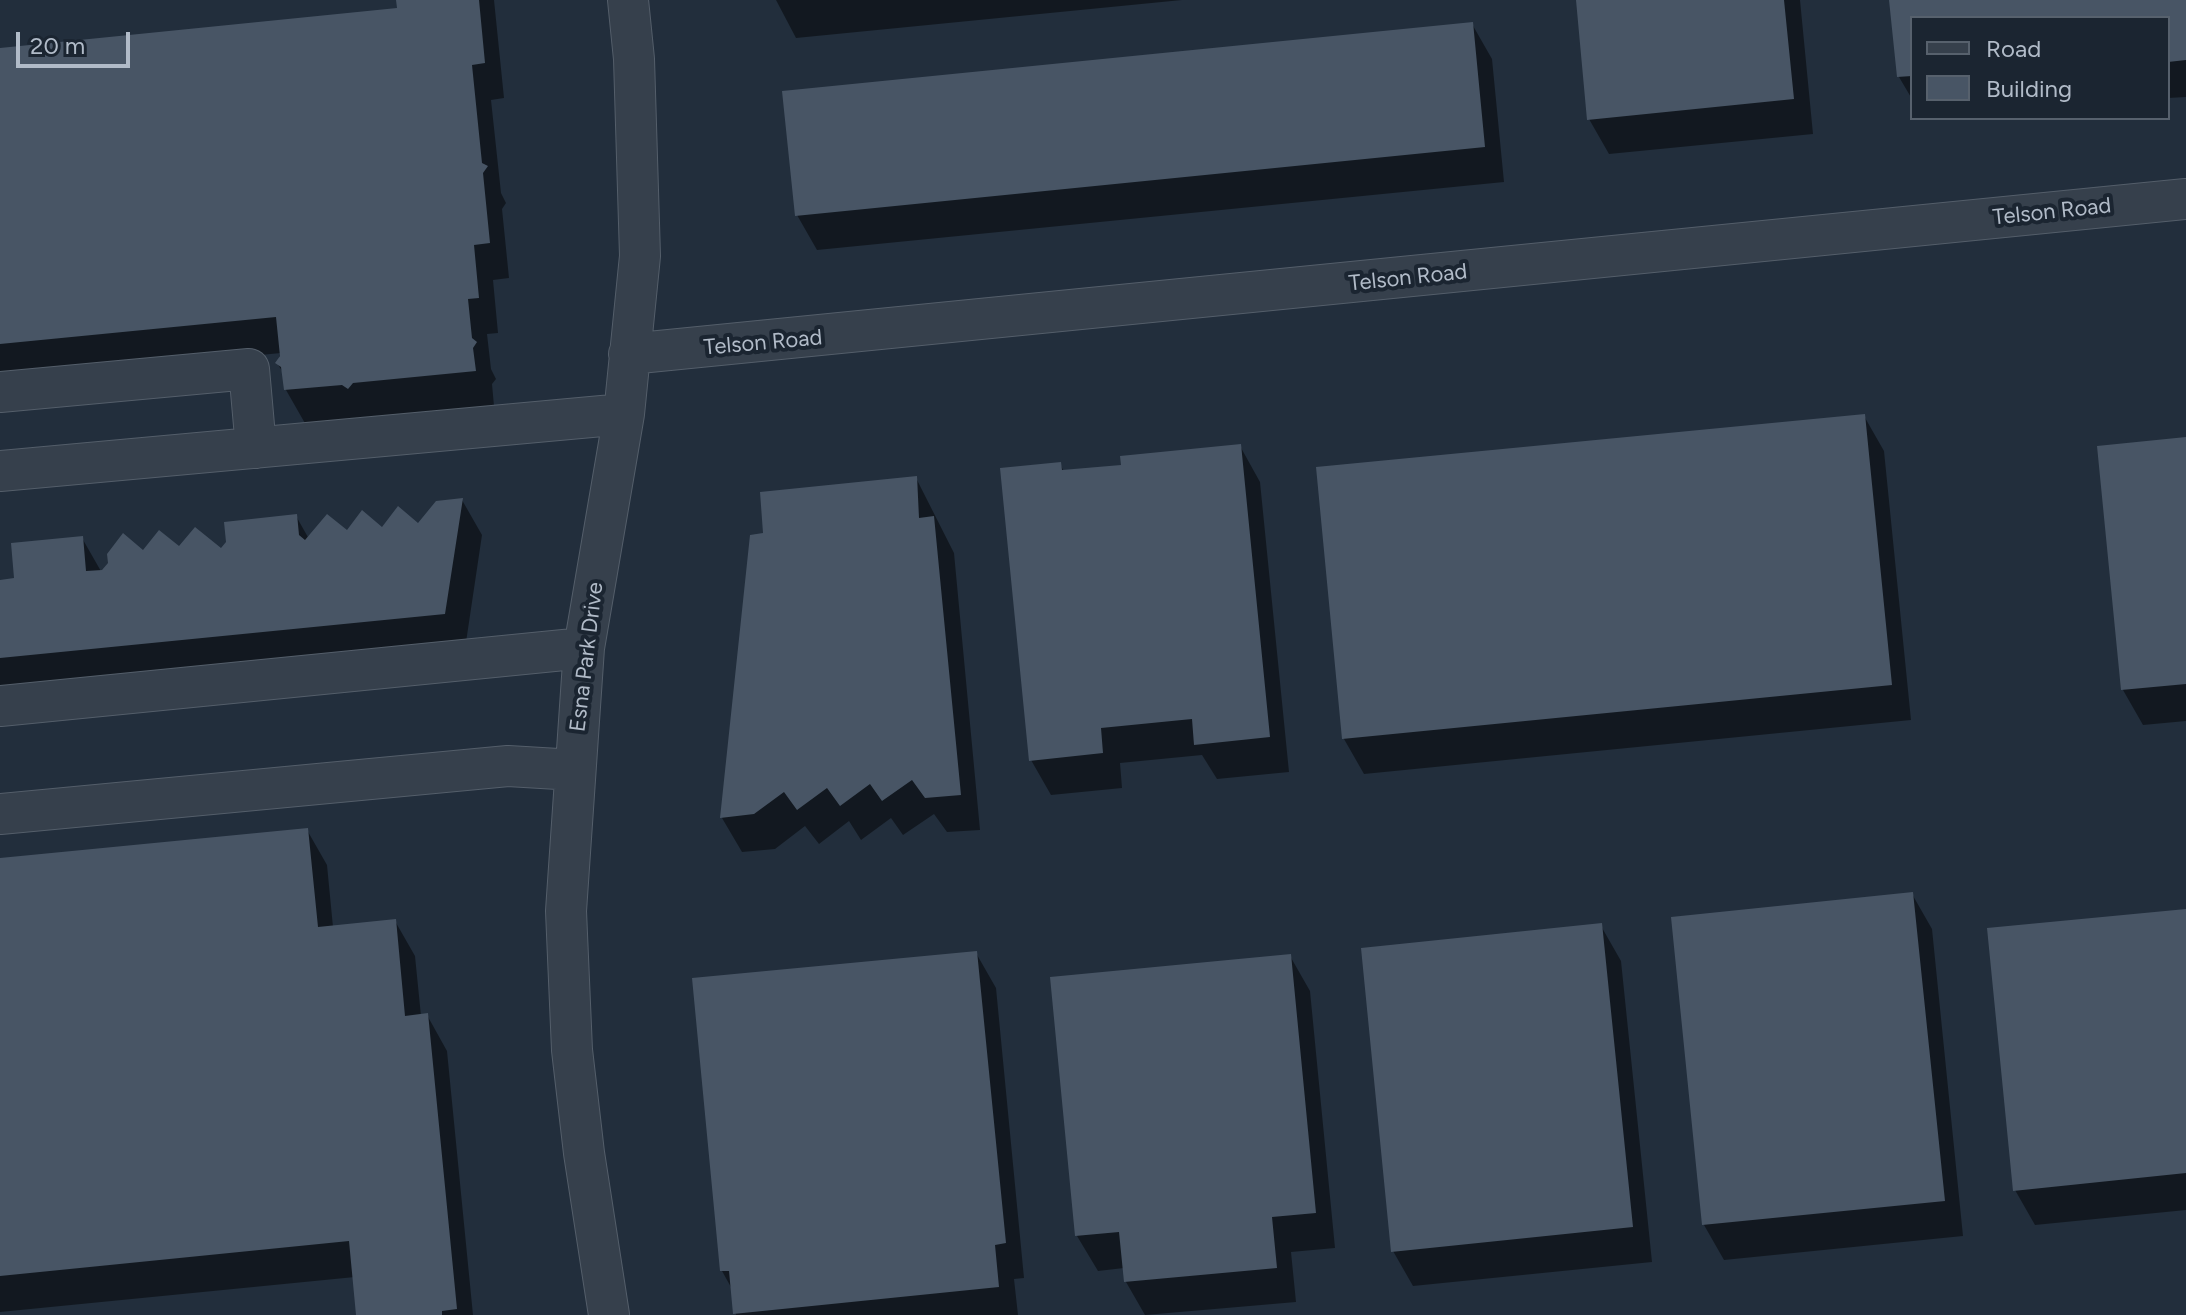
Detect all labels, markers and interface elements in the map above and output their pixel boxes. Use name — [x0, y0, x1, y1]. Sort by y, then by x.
scale bar — [20, 16, 134, 66]
legend — [1910, 16, 2170, 120]
text: 20 m — [30, 31, 85, 60]
text: Road — [1986, 34, 2041, 63]
text: Building — [1986, 74, 2072, 103]
street label: Telson Road — [1991, 193, 2113, 231]
street label: Telson Road — [1347, 259, 1469, 297]
street label: Telson Road — [703, 325, 823, 361]
street label: Esna Park Drive — [565, 581, 609, 733]

